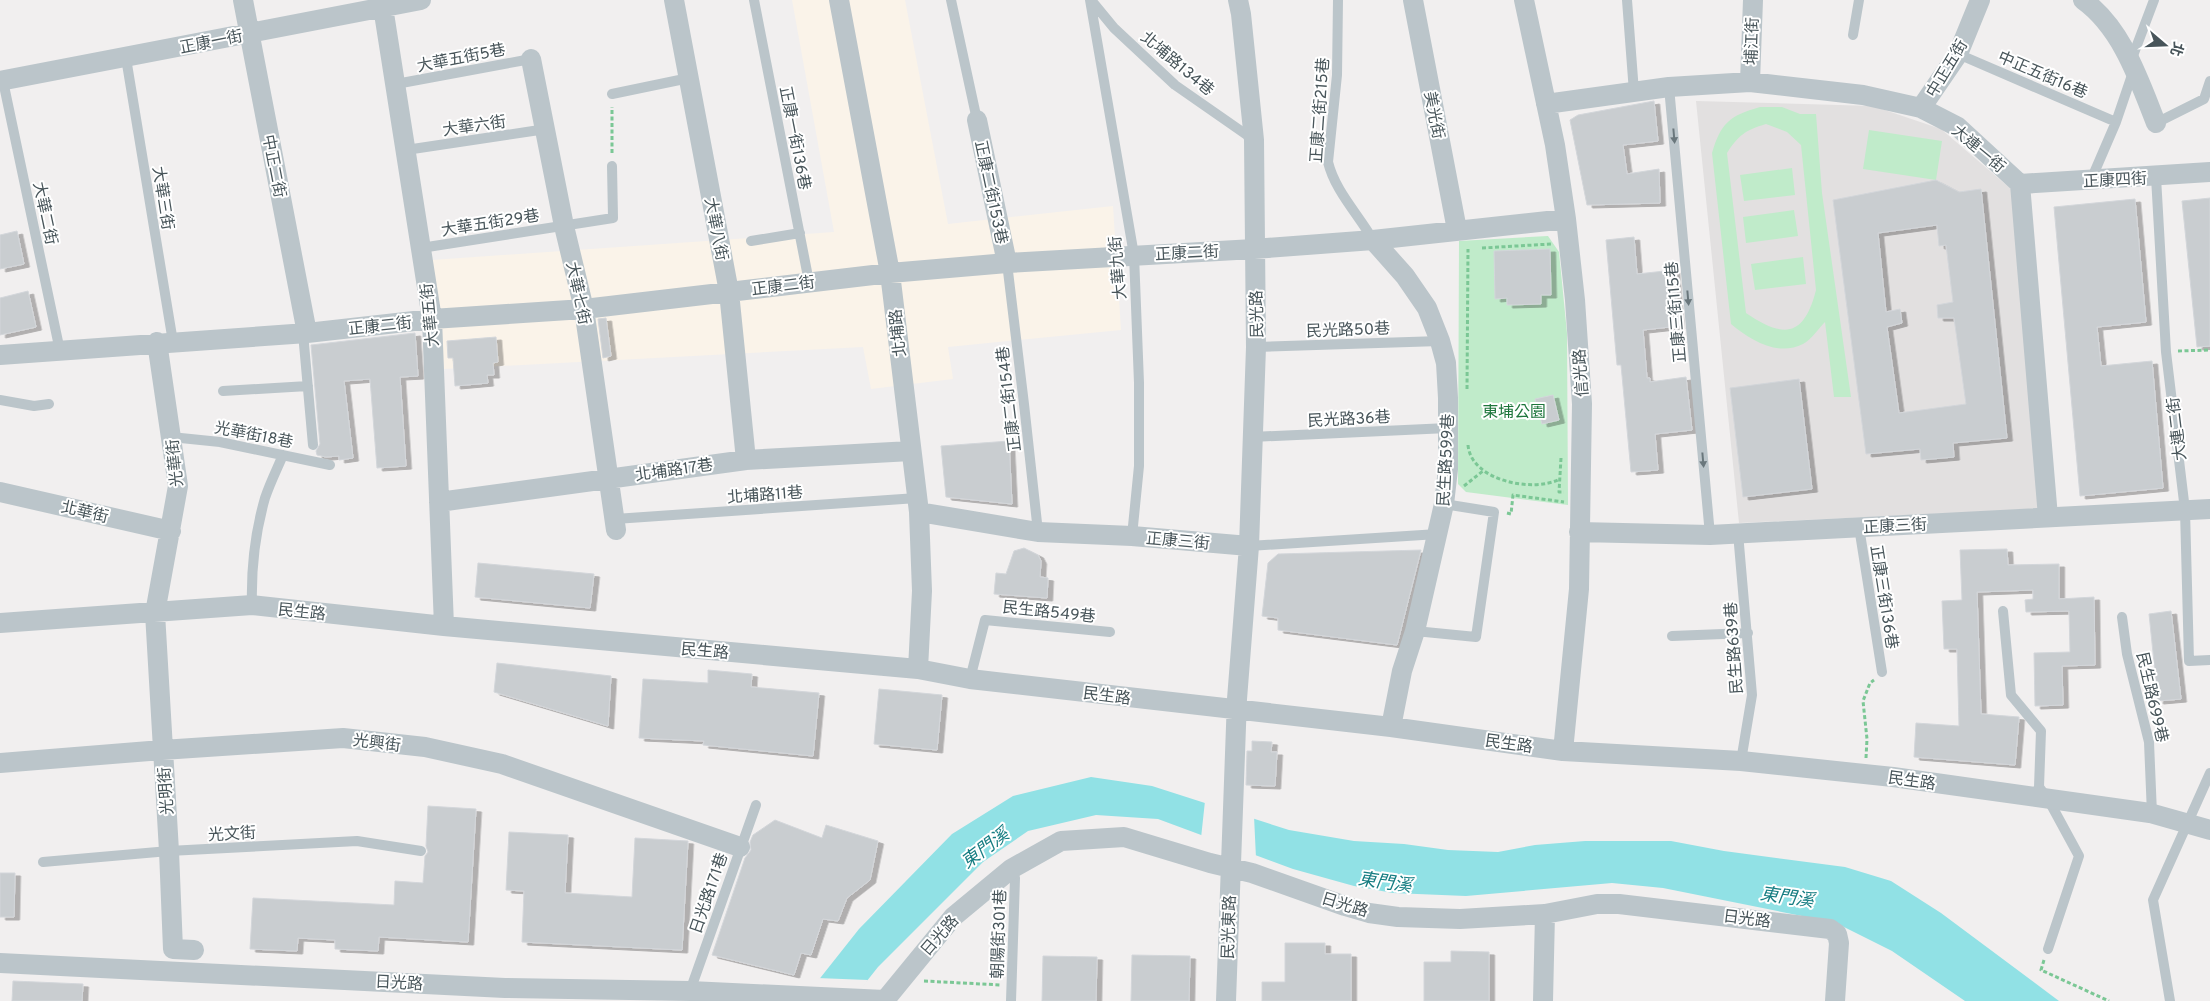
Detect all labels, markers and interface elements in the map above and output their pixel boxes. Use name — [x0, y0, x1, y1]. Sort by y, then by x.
street label: 埔江街 — [1742, 17, 1764, 65]
north arrow — [2140, 20, 2190, 70]
street label: 正康一街 — [178, 27, 245, 59]
street label: 北埔路134巷 — [1136, 28, 1217, 101]
street label: 中正五街 — [1923, 36, 1973, 102]
text: 北 — [2166, 39, 2186, 58]
street label: 大華五街5巷 — [415, 41, 507, 77]
street label: 中正五街16巷 — [1994, 48, 2090, 104]
street label: 正康二街215巷 — [1307, 57, 1335, 164]
street label: 正康一街136巷 — [774, 85, 814, 192]
street label: 美光街 — [1419, 90, 1447, 141]
street label: 大華六街 — [441, 113, 507, 141]
street label: 大連一街 — [1947, 121, 2009, 178]
one-way arrow — [1670, 128, 1678, 144]
street label: 中正二街 — [257, 133, 289, 200]
street label: 正康二街153巷 — [969, 139, 1011, 246]
street label: 大華三街 — [147, 165, 177, 231]
street label: 正康四街 — [2083, 169, 2148, 193]
street label: 大華二街 — [28, 180, 60, 247]
street label: 大華八街 — [699, 196, 731, 263]
street label: 大華五街29巷 — [440, 206, 541, 242]
street label: 大華九街 — [1106, 235, 1132, 301]
street label: 正康二街 — [1155, 242, 1220, 266]
street label: 大華七街 — [561, 260, 593, 327]
street label: 正康三街115巷 — [1663, 260, 1691, 363]
street label: 正康二街 — [750, 273, 816, 301]
street label: 大華五街 — [418, 282, 444, 348]
street label: 民光路 — [1248, 290, 1268, 338]
one-way arrow — [1685, 290, 1693, 306]
street label: 北埔路 — [887, 308, 911, 358]
street label: 正康二街 — [347, 314, 413, 340]
street label: 民光路50巷 — [1306, 320, 1390, 342]
street label: 正康二街154巷 — [994, 345, 1026, 453]
street label: 信光路 — [1570, 348, 1594, 398]
street label: 大連二街 — [2164, 396, 2192, 462]
park label: 東埔公園 — [1482, 403, 1546, 423]
street label: 民光路36巷 — [1307, 408, 1391, 432]
street label: 民生路599巷 — [1435, 413, 1459, 507]
street label: 光華街18巷 — [213, 419, 295, 453]
street label: 光華街 — [164, 438, 188, 488]
one-way arrow — [1699, 452, 1707, 468]
street label: 北埔路17巷 — [634, 456, 714, 486]
street label: 北埔路11巷 — [727, 483, 804, 509]
street label: 北華街 — [59, 498, 110, 528]
street label: 正康三街 — [1863, 515, 1928, 539]
street label: 正康三街 — [1145, 529, 1211, 555]
street label: 正康三街136巷 — [1865, 544, 1901, 651]
street label: 民生路549巷 — [1001, 598, 1096, 628]
street label: 民生路 — [277, 601, 327, 625]
street label: 民生路639巷 — [1722, 601, 1748, 695]
street label: 民生路 — [680, 640, 730, 664]
street label: 民生路699巷 — [2131, 650, 2171, 745]
street label: 民生路 — [1082, 684, 1132, 710]
street label: 光興街 — [352, 731, 402, 757]
street label: 民生路 — [1484, 732, 1534, 758]
street label: 光明街 — [155, 766, 179, 816]
street label: 民生路 — [1887, 769, 1937, 795]
water label: 東門溪 — [957, 822, 1017, 875]
street label: 光文街 — [208, 824, 257, 846]
street label: 日光路171巷 — [687, 850, 733, 937]
water label: 東門溪 — [1356, 868, 1416, 899]
water label: 東門溪 — [1758, 883, 1818, 914]
street label: 朝陽街301巷 — [988, 889, 1012, 979]
street label: 日光路 — [1319, 889, 1370, 922]
street label: 民光東路 — [1219, 895, 1241, 959]
street label: 日光路 — [1722, 907, 1772, 933]
street label: 日光路 — [917, 912, 964, 961]
street label: 日光路 — [374, 973, 423, 995]

